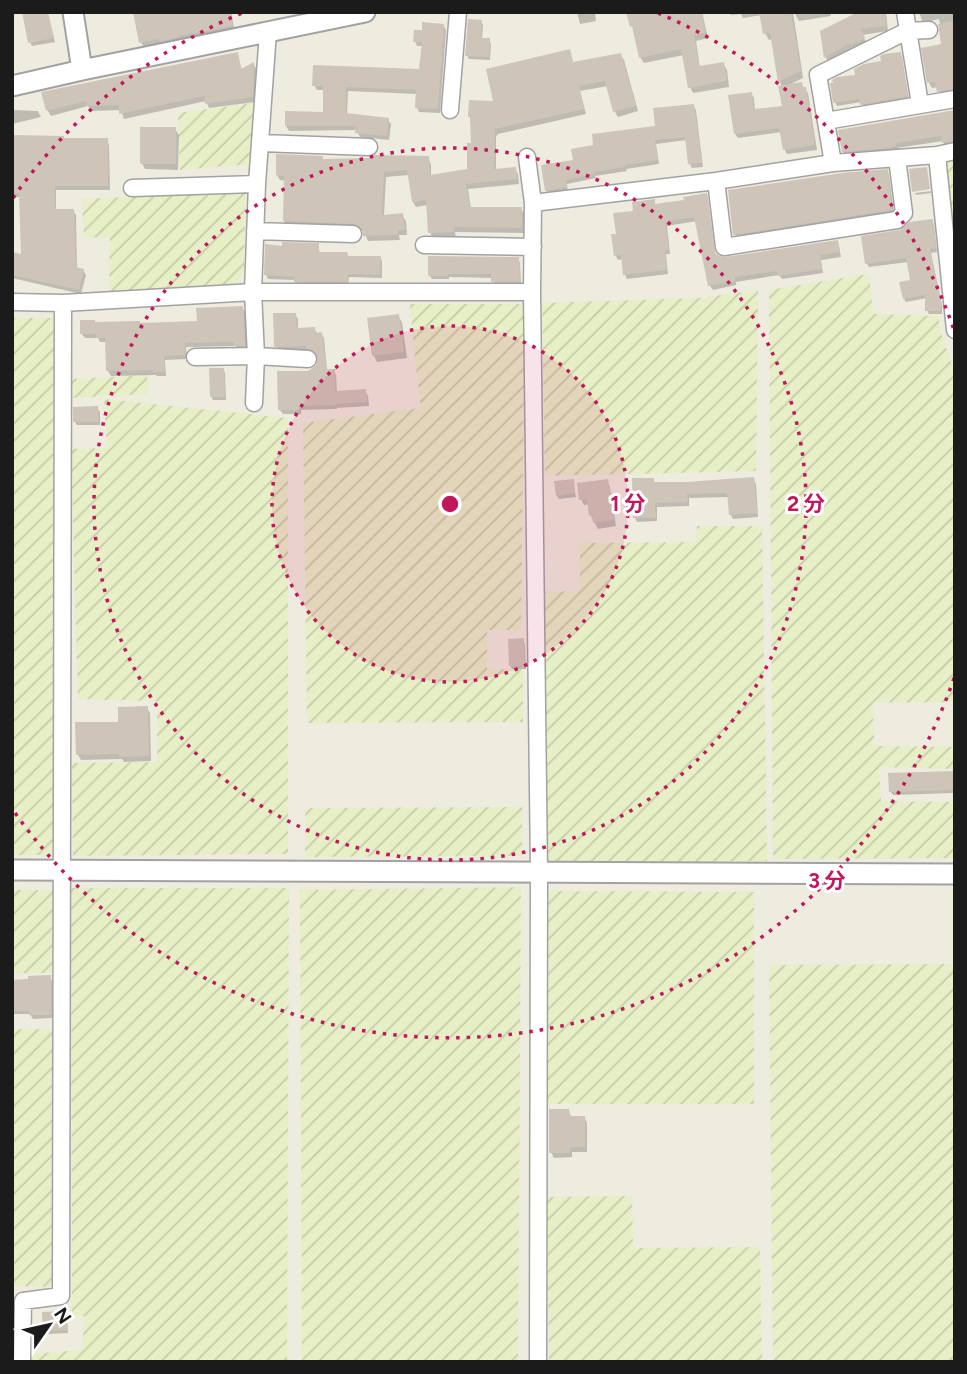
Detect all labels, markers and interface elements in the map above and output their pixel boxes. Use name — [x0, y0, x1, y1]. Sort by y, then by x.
text: 1 分 — [611, 491, 645, 516]
text: 2 分 — [787, 491, 825, 516]
centre of rings — [438, 492, 462, 516]
text: 3 分 — [808, 868, 846, 893]
north arrow — [14, 1290, 84, 1360]
text: N — [49, 1303, 76, 1328]

